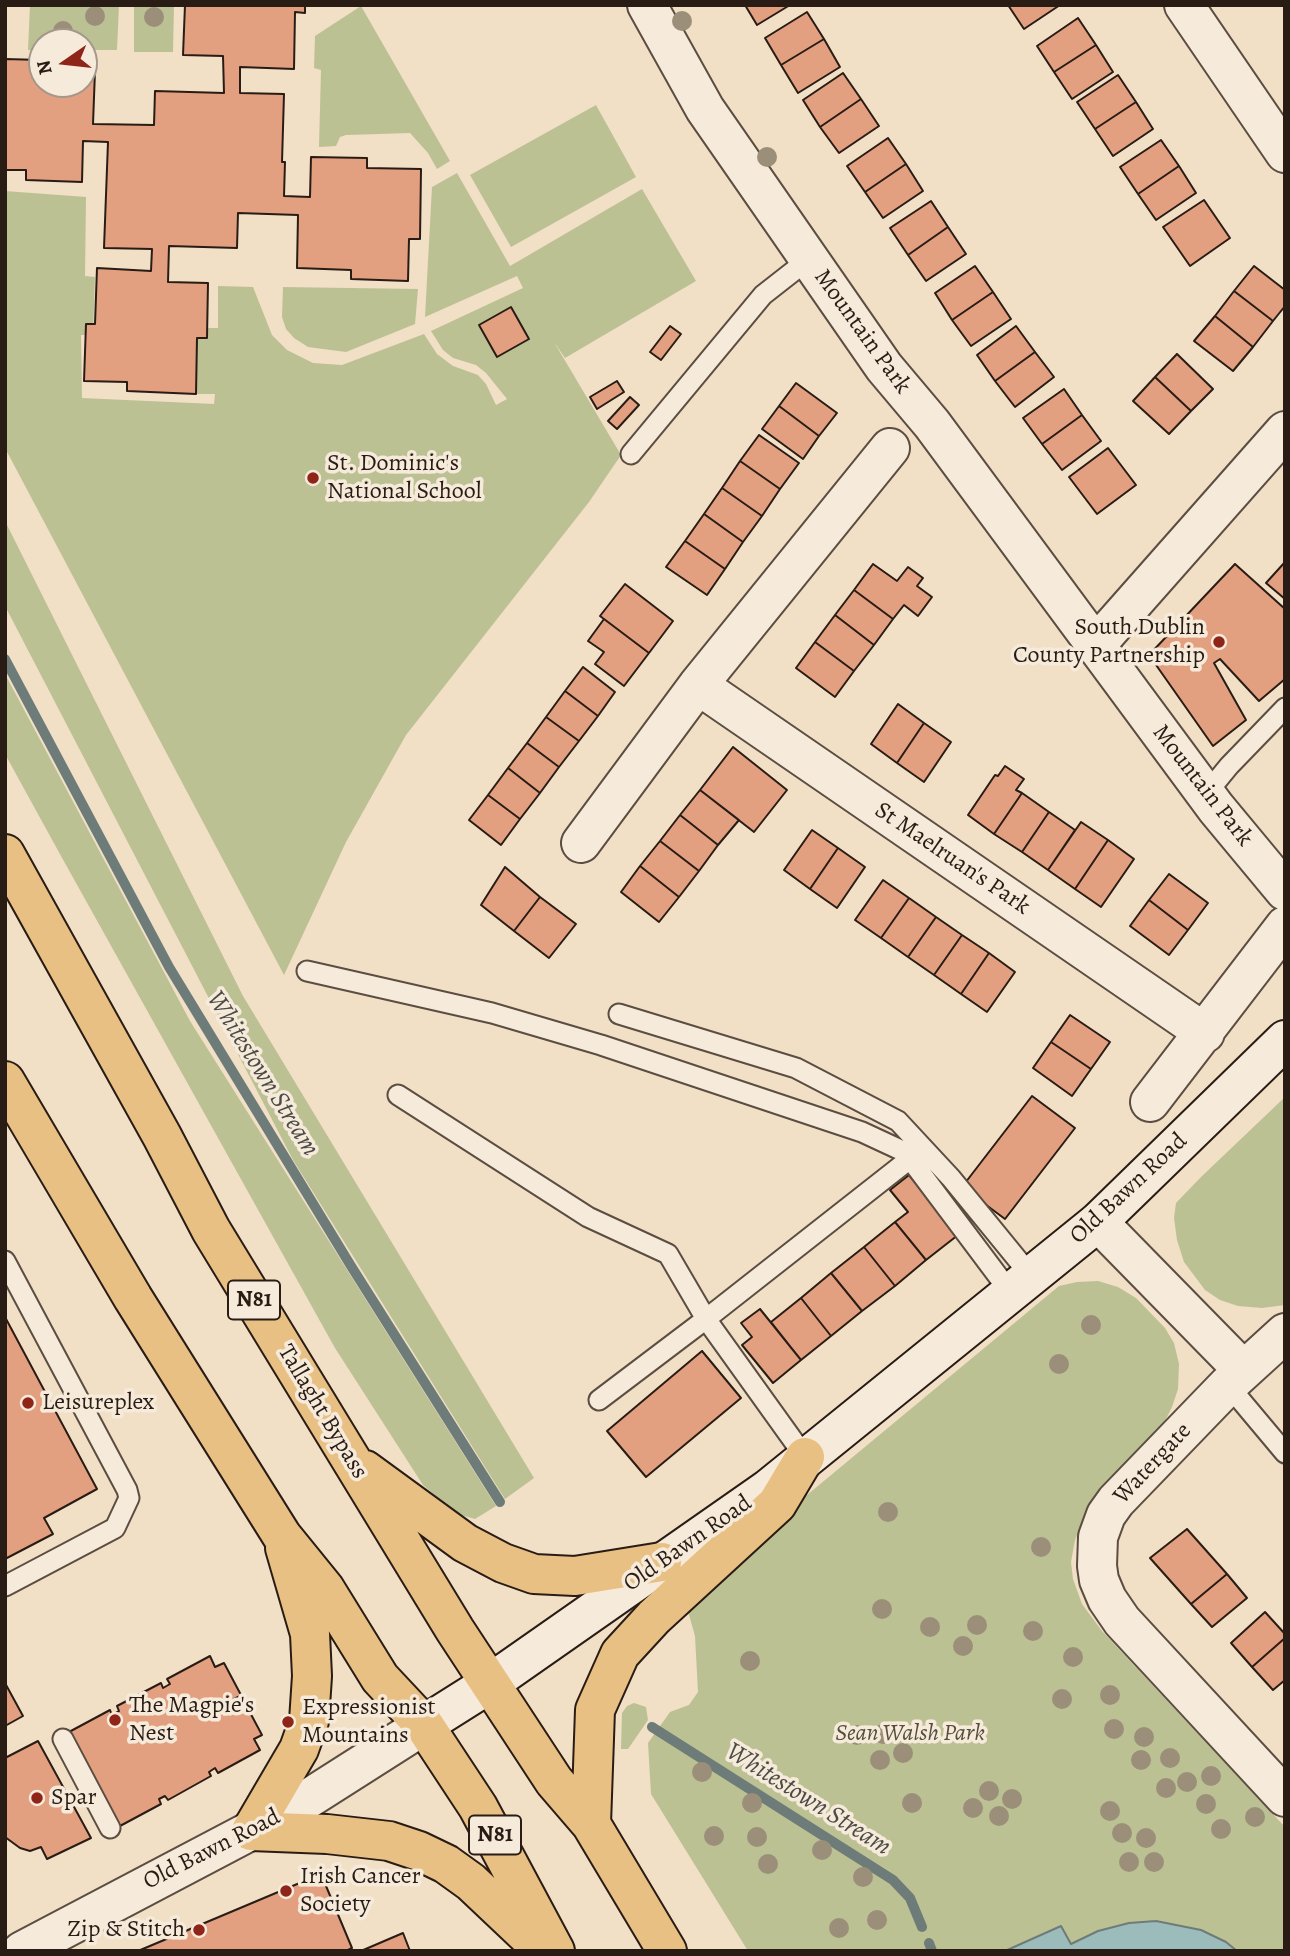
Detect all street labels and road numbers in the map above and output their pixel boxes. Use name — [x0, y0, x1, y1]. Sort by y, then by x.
street label: Mountain Park — [807, 264, 917, 400]
street label: Mountain Park — [1145, 719, 1259, 853]
street label: St Maelruan's Park — [869, 796, 1035, 922]
street label: Old Bawn Road — [1064, 1127, 1194, 1251]
road number: N81 — [228, 1280, 280, 1320]
street label: Tallaght Bypass — [271, 1340, 373, 1484]
street label: Watergate — [1108, 1417, 1198, 1511]
street label: Old Bawn Road — [618, 1489, 758, 1599]
street label: Old Bawn Road — [139, 1803, 285, 1897]
road number: N81 — [469, 1816, 521, 1854]

